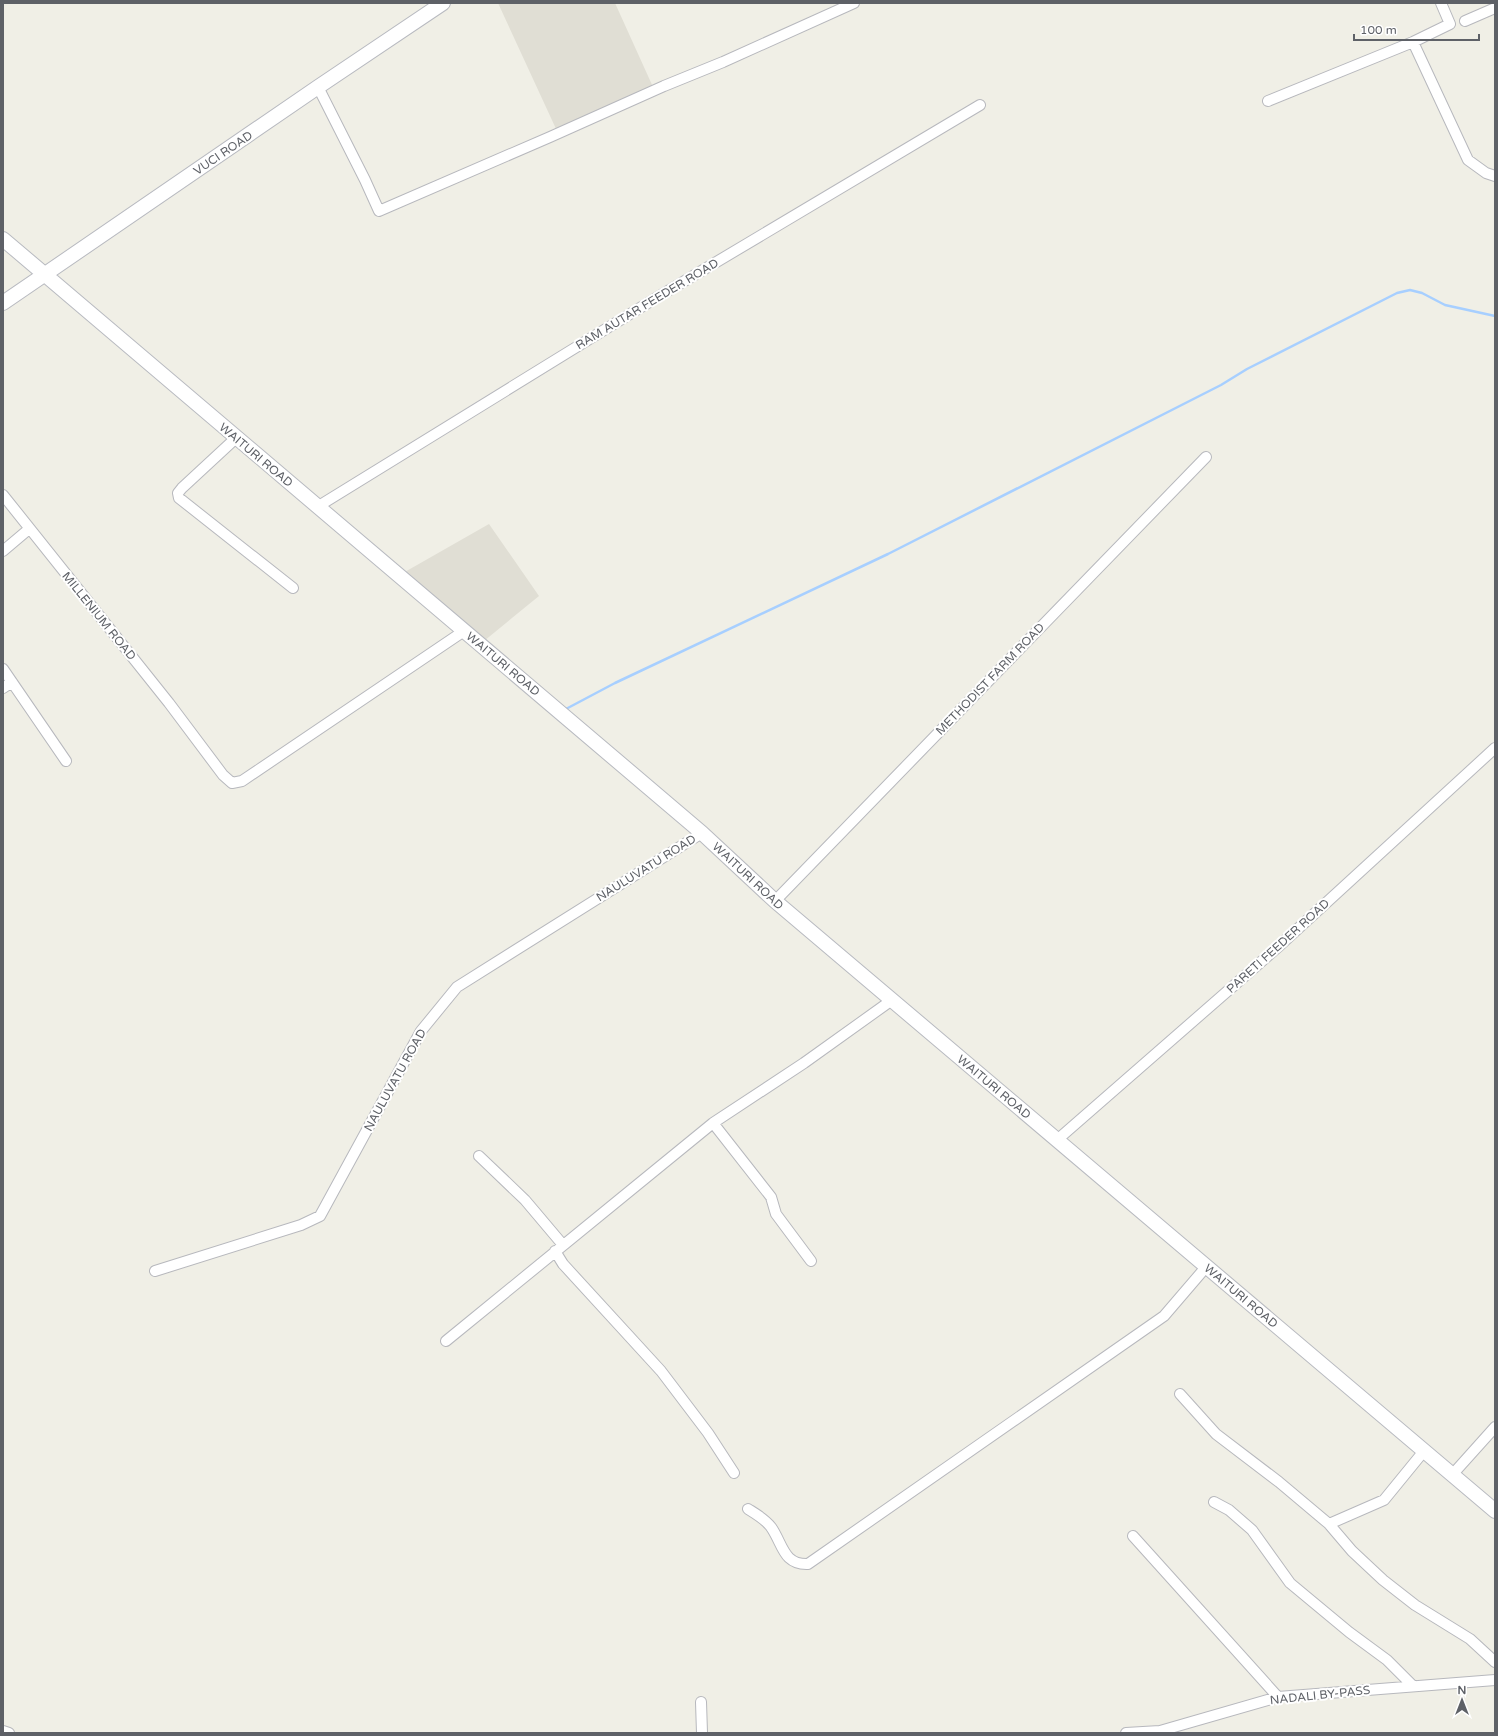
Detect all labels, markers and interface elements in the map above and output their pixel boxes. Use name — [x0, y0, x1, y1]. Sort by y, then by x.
scale bar — [1354, 16, 1479, 42]
text: 100 m — [1360, 23, 1397, 37]
street label: VUCI ROAD — [191, 128, 255, 178]
street label: RAM AUTAR FEEDER ROAD — [573, 256, 721, 352]
street label: WAITURI ROAD — [216, 420, 296, 490]
street label: MILLENIUM ROAD — [59, 569, 139, 663]
street label: METHODIST FARM ROAD — [933, 620, 1047, 738]
street label: WAITURI ROAD — [463, 629, 543, 699]
street label: NAULUVATU ROAD — [594, 832, 698, 904]
street label: WAITURI ROAD — [710, 839, 786, 913]
street label: PARETI FEEDER ROAD — [1224, 896, 1332, 996]
street label: NAULUVATU ROAD — [361, 1026, 429, 1134]
street label: WAITURI ROAD — [954, 1052, 1034, 1122]
street label: WAITURI ROAD — [1201, 1261, 1281, 1331]
north arrow — [1442, 1680, 1482, 1720]
street label: NADALI BY-PASS — [1269, 1683, 1371, 1707]
text: N — [1458, 1684, 1466, 1697]

